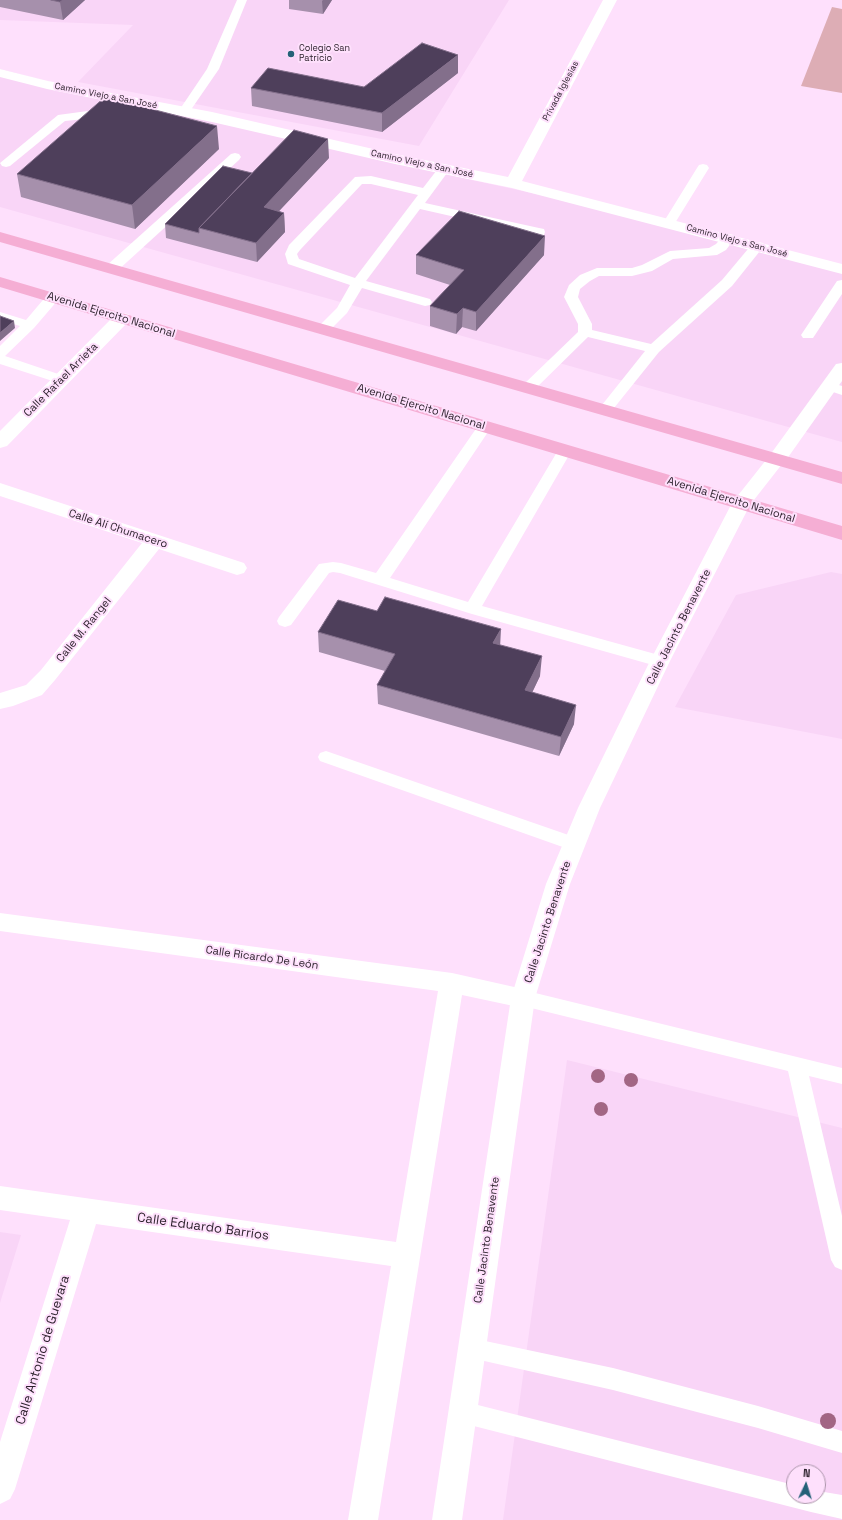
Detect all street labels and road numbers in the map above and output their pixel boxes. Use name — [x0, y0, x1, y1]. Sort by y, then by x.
street label: Privada Iglesias — [541, 59, 581, 123]
street label: Camino Viejo a San José — [54, 81, 158, 111]
street label: Camino Viejo a San José — [370, 148, 474, 180]
street label: Camino Viejo a San José — [685, 222, 789, 260]
street label: Avenida Ejercito Nacional — [45, 289, 177, 341]
street label: Calle Rafael Arrieta — [21, 340, 101, 420]
street label: Avenida Ejercito Nacional — [355, 381, 487, 433]
street label: Avenida Ejercito Nacional — [665, 474, 797, 526]
street label: Calle Alí Chumacero — [67, 507, 169, 551]
street label: Calle Jacinto Benavente — [644, 567, 714, 687]
street label: Calle M. Rangel — [54, 595, 114, 665]
street label: Calle Jacinto Benavente — [522, 859, 574, 985]
street label: Calle Ricardo De León — [205, 944, 319, 972]
street label: Calle Jacinto Benavente — [472, 1176, 502, 1304]
street label: Calle Eduardo Barrios — [136, 1210, 270, 1244]
street label: Calle Antonio de Guevara — [13, 1273, 73, 1427]

